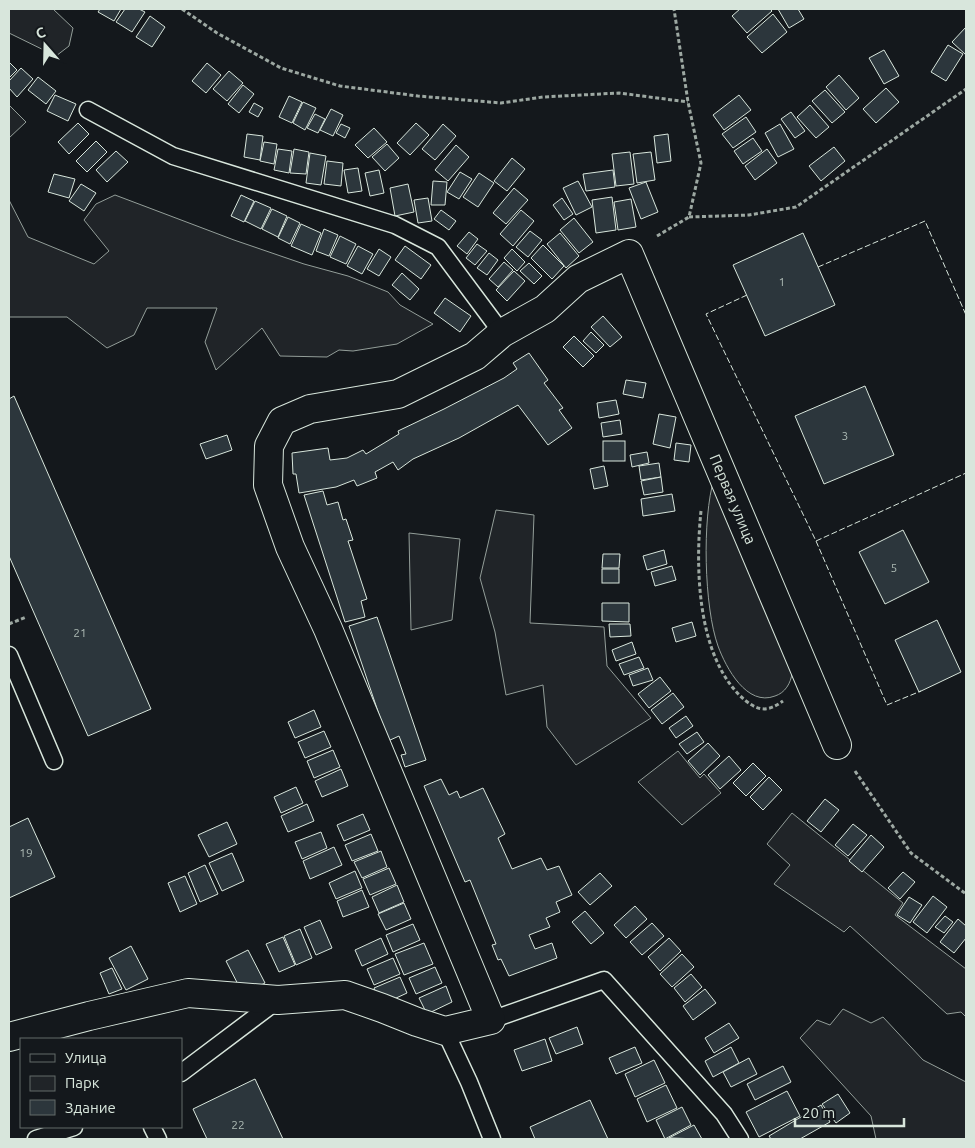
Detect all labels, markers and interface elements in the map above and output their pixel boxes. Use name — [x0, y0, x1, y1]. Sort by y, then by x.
north arrow — [20, 20, 70, 70]
text: С — [34, 24, 48, 42]
house number: 1 — [779, 275, 785, 288]
house number: 3 — [842, 429, 848, 442]
street label: Первая улица — [706, 452, 760, 546]
house number: 5 — [891, 561, 897, 574]
house number: 21 — [73, 626, 87, 639]
house number: 19 — [19, 846, 33, 859]
legend — [20, 1038, 182, 1128]
text: Улица — [65, 1049, 107, 1066]
text: Парк — [65, 1074, 100, 1091]
scale bar — [795, 1096, 904, 1128]
text: Здание — [65, 1099, 116, 1116]
text: 20 m — [802, 1104, 835, 1121]
house number: 22 — [231, 1118, 245, 1131]

